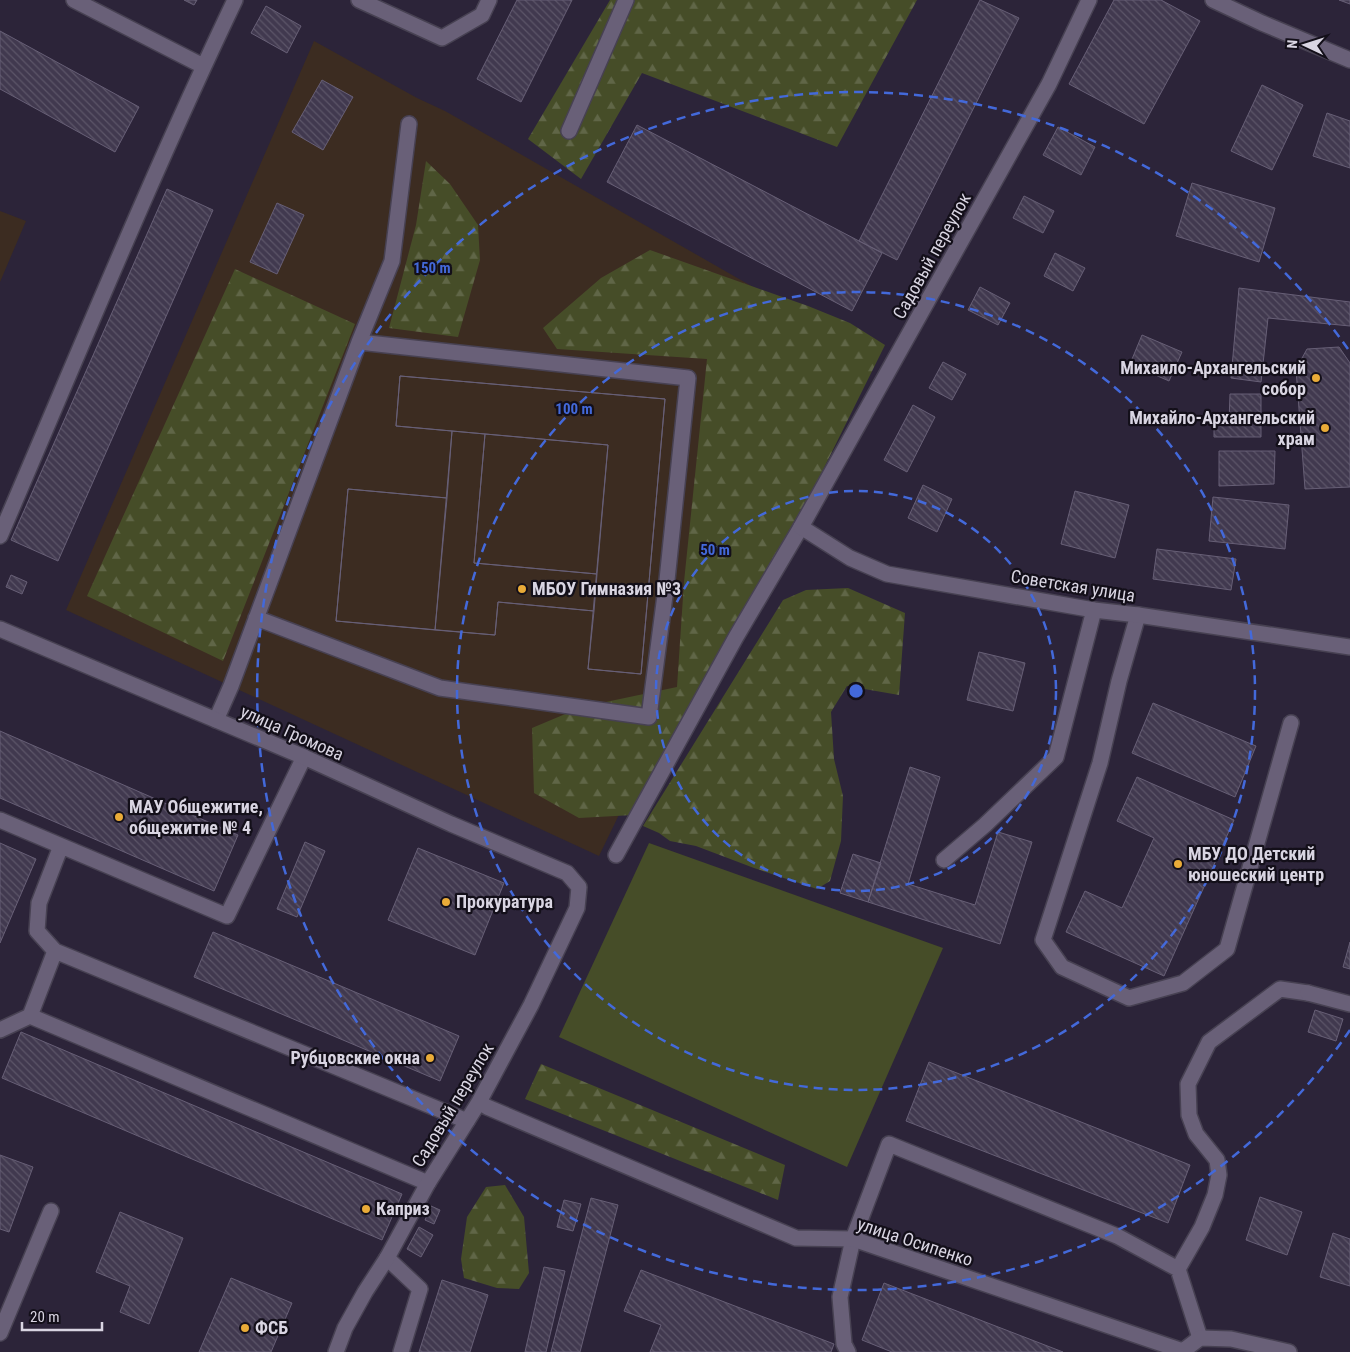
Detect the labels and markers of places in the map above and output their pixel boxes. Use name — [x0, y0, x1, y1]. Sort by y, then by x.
place label: Михаило-Архангельский собор — [1120, 357, 1306, 399]
marker: Михаило-Архангельский собор — [1310, 372, 1322, 384]
place label: Михайло-Архангельский храм — [1129, 407, 1315, 449]
marker: Михайло-Архангельский храм — [1319, 422, 1331, 434]
place label: МБОУ Гимназия №3 — [532, 578, 681, 599]
marker: МБОУ Гимназия №3 — [516, 583, 528, 595]
centre of rings — [847, 682, 865, 700]
place label: МАУ Общежитие, общежитие № 4 — [129, 796, 263, 838]
marker: МАУ Общежитие, общежитие № 4 — [113, 811, 125, 823]
place label: МБУ ДО Детский юношеский центр — [1188, 843, 1324, 885]
marker: МБУ ДО Детский юношеский центр — [1172, 858, 1184, 870]
place label: Прокуратура — [456, 891, 553, 912]
marker: Прокуратура — [440, 896, 452, 908]
place label: Рубцовские окна — [290, 1047, 420, 1068]
marker: Рубцовские окна — [424, 1052, 436, 1064]
place label: Каприз — [376, 1198, 430, 1219]
marker: Каприз — [360, 1203, 372, 1215]
place label: ФСБ — [255, 1317, 288, 1338]
marker: ФСБ — [239, 1322, 251, 1334]

